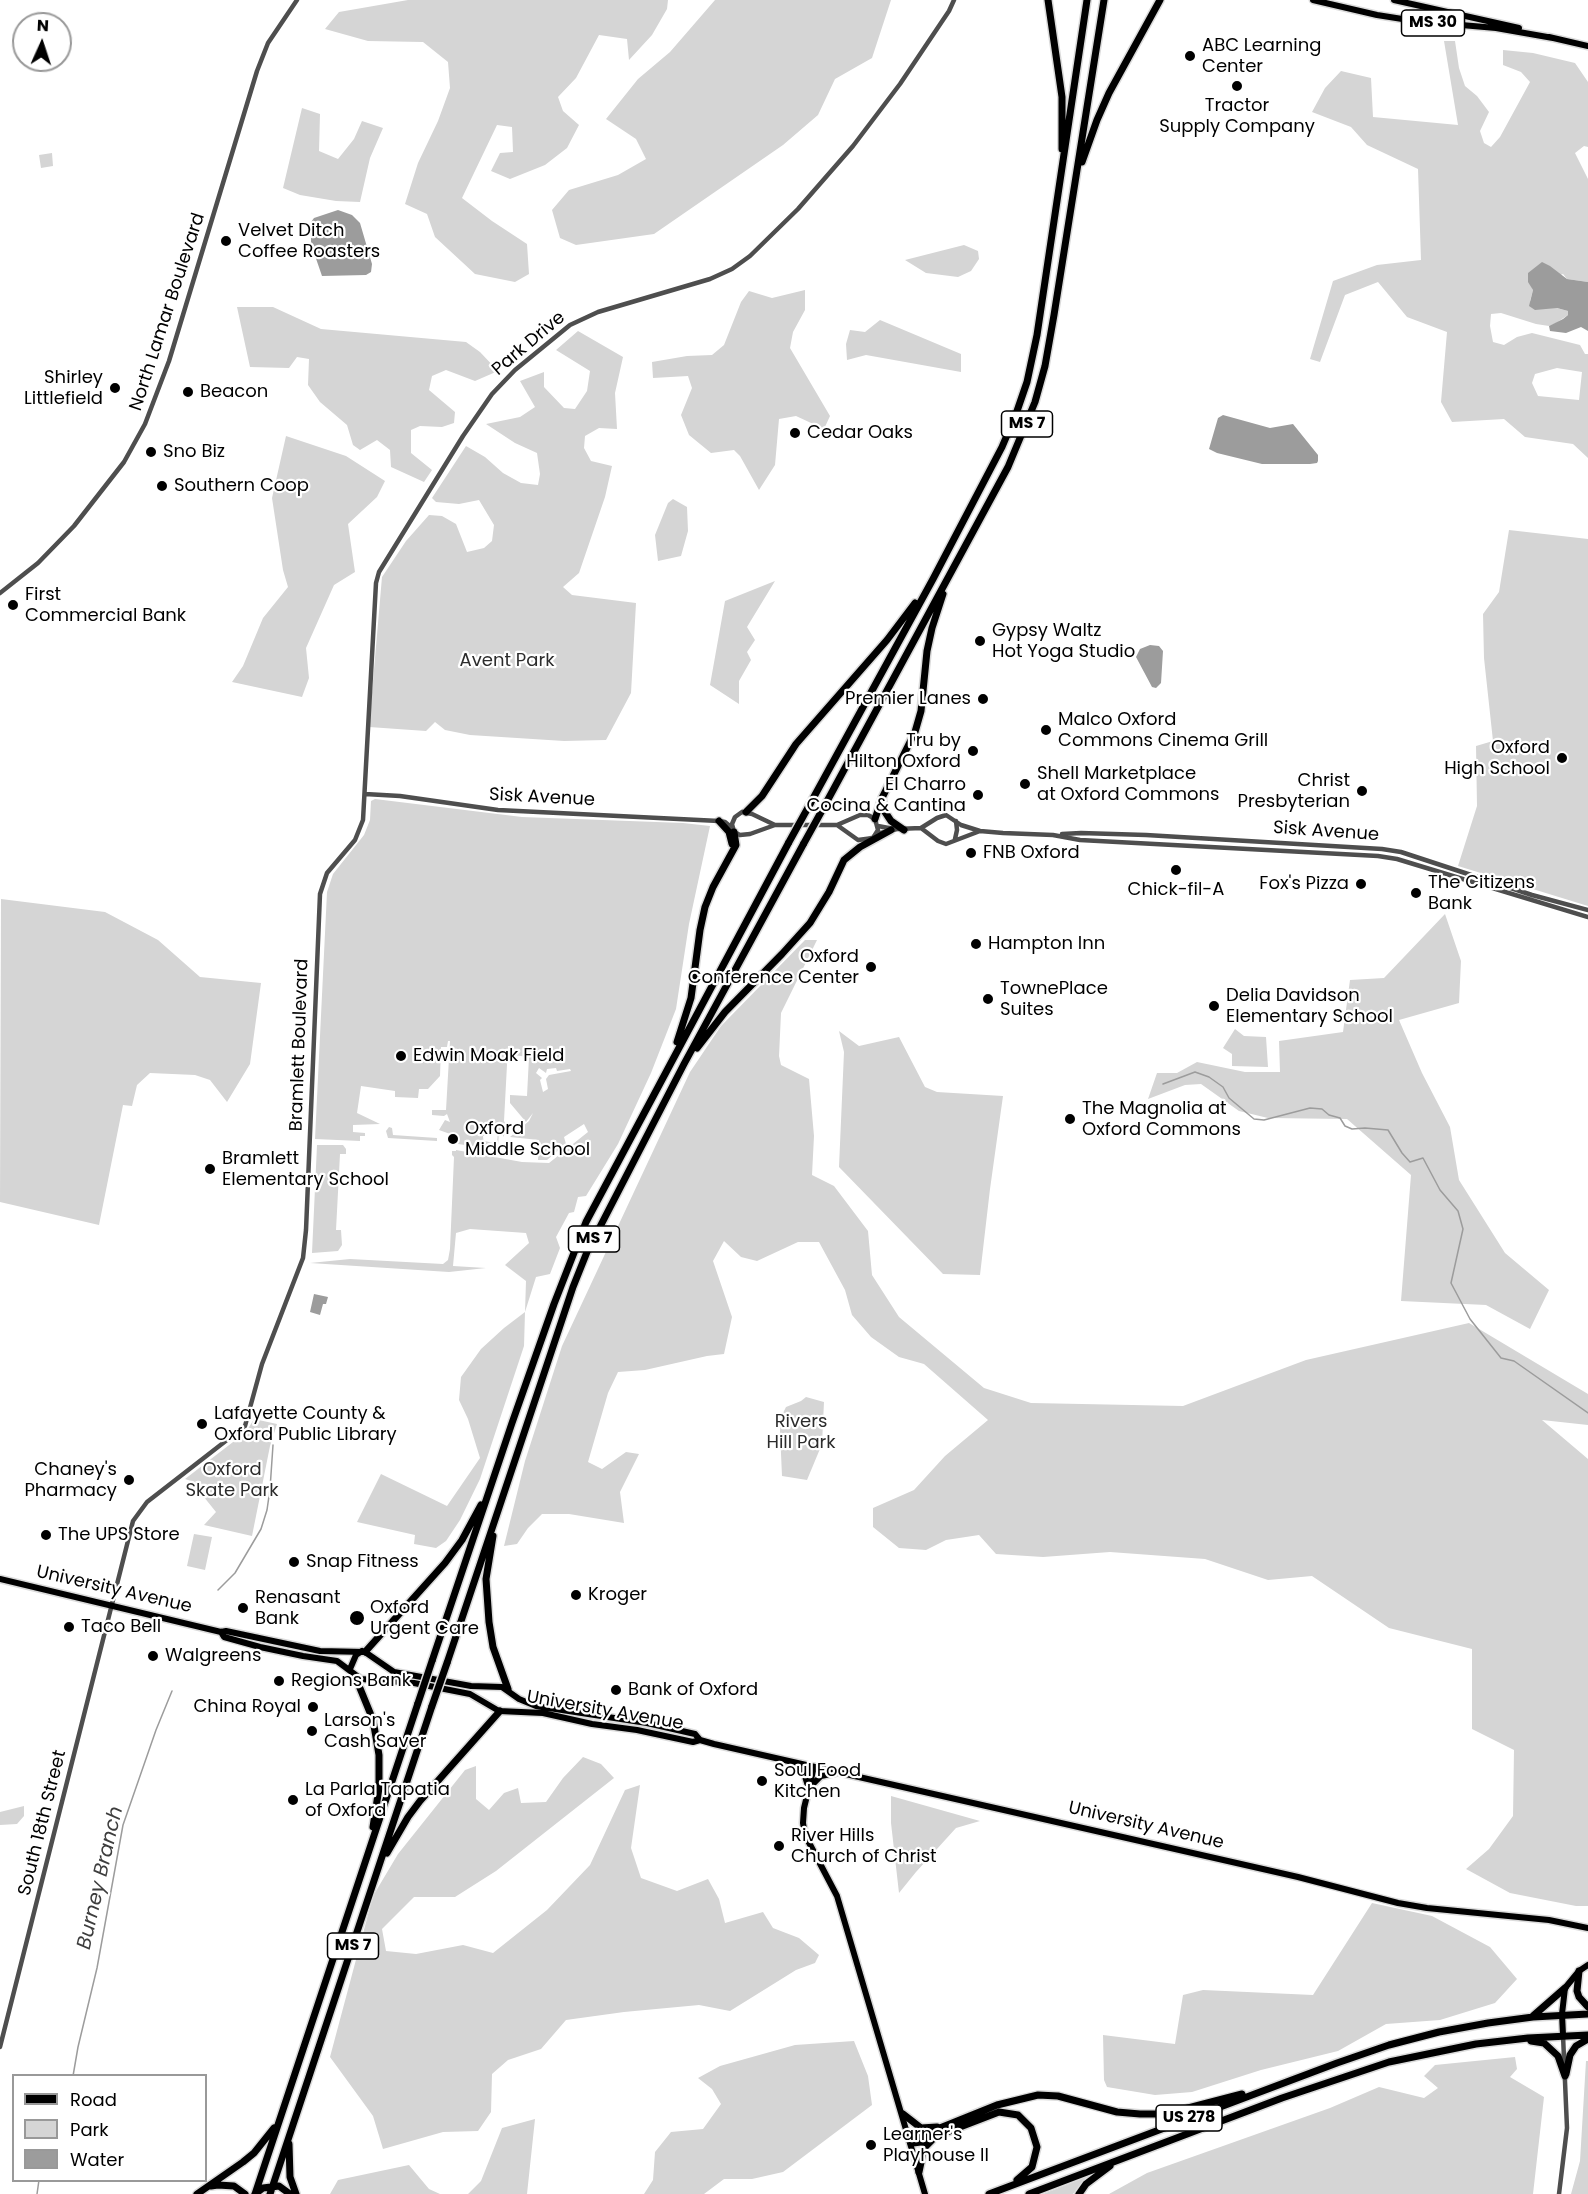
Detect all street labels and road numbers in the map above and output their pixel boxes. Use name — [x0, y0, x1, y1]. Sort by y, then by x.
road number: MS 30 — [1402, 10, 1464, 36]
street label: North Lamar Boulevard — [126, 210, 210, 414]
street label: Park Drive — [488, 307, 570, 381]
road number: MS 7 — [1002, 411, 1052, 437]
street label: Sisk Avenue — [488, 784, 596, 812]
street label: Sisk Avenue — [1272, 818, 1380, 846]
street label: Bramlett Boulevard — [286, 958, 314, 1132]
road number: MS 7 — [568, 1226, 620, 1252]
street label: University Avenue — [34, 1562, 194, 1618]
street label: University Avenue — [525, 1687, 685, 1735]
street label: South 18th Street — [14, 1748, 72, 1898]
street label: University Avenue — [1066, 1798, 1226, 1854]
road number: MS 7 — [328, 1933, 378, 1959]
road number: US 278 — [1156, 2105, 1222, 2131]

